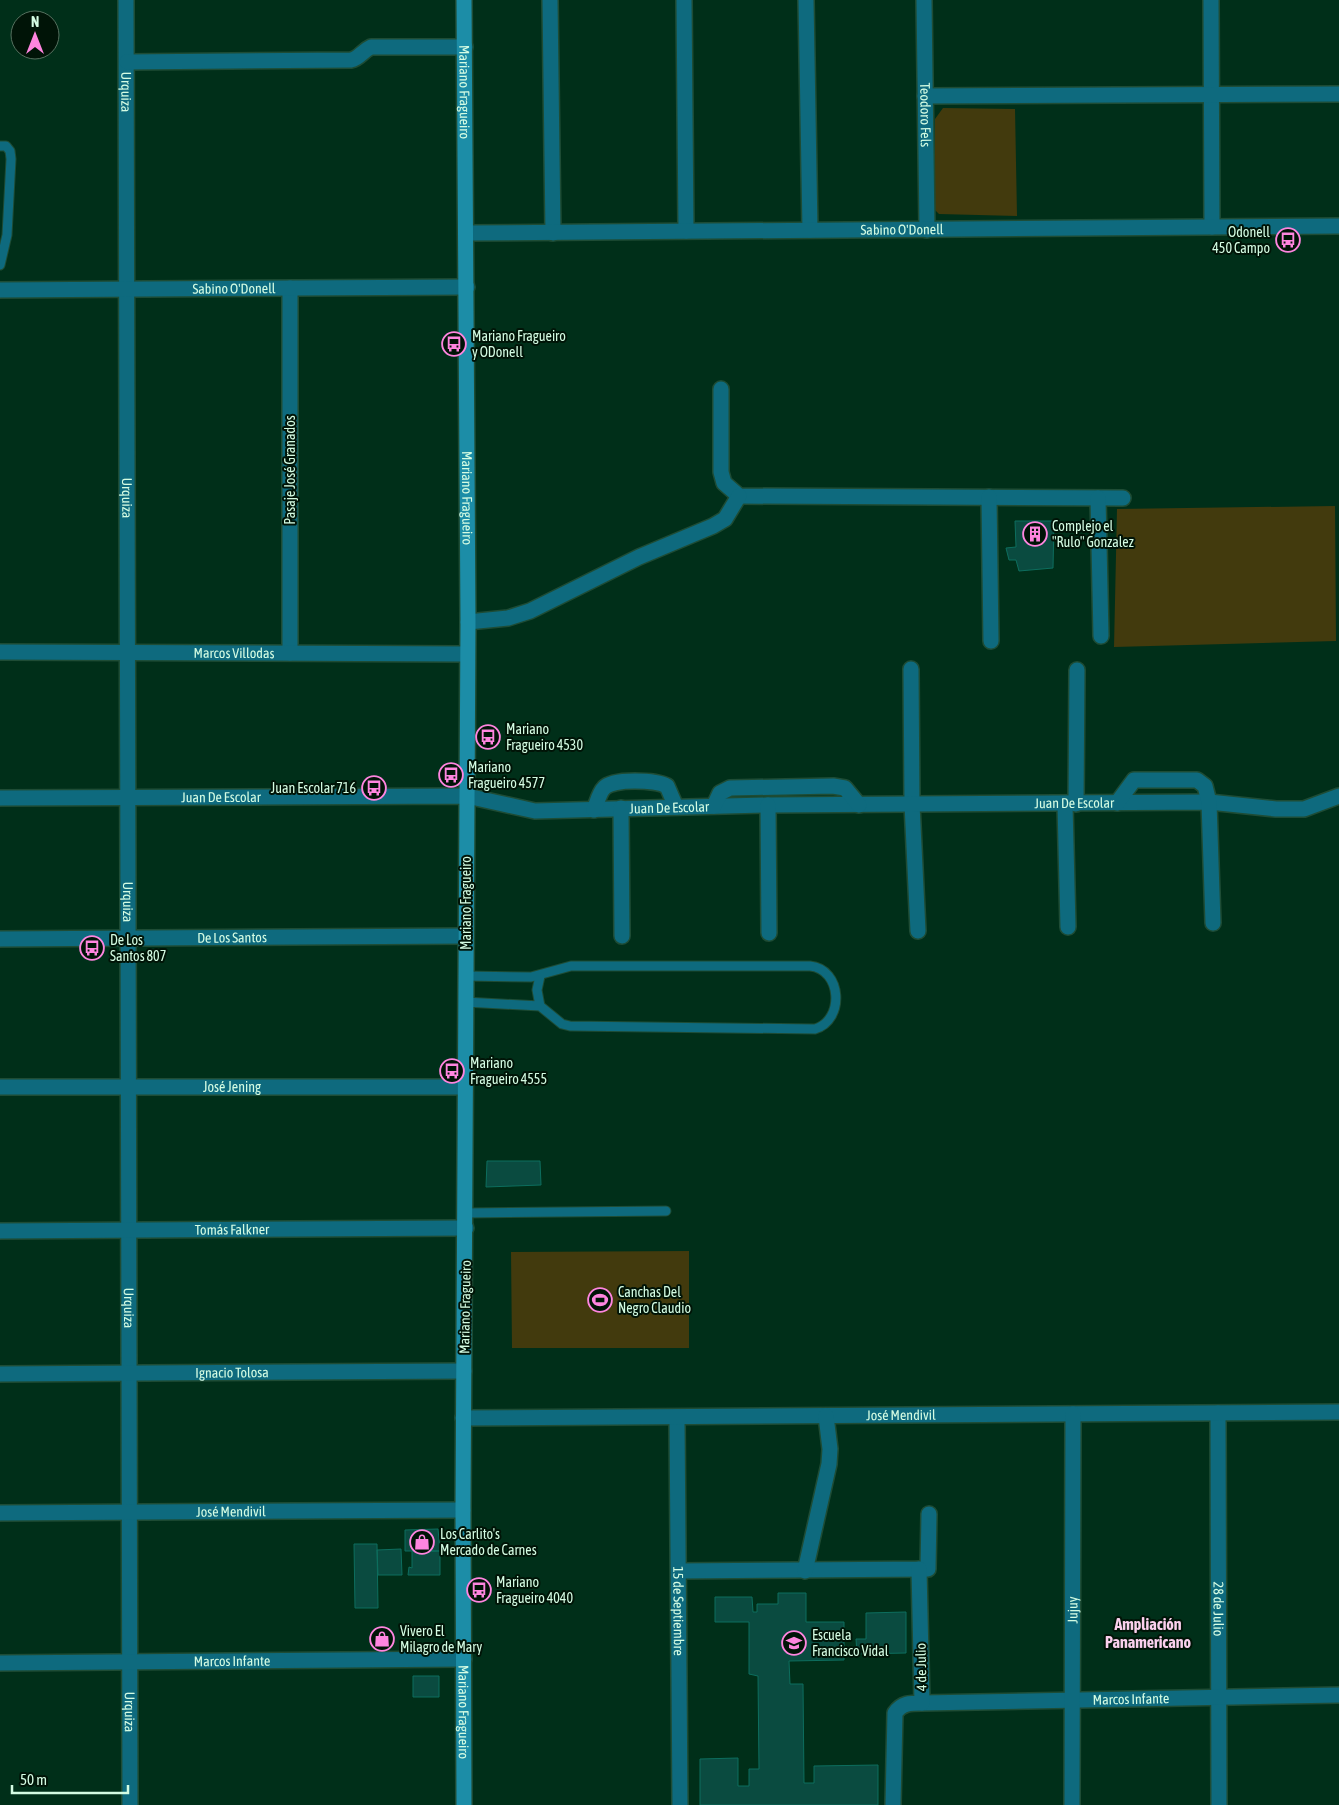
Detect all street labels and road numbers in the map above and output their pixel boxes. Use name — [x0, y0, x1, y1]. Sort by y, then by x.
street label: Mariano Fragueiro — [456, 45, 473, 139]
street label: Urquiza — [118, 72, 134, 112]
street label: Teodoro Fels — [917, 83, 934, 147]
street label: Sabino O'Donell — [860, 221, 944, 238]
street label: Sabino O'Donell — [192, 280, 276, 297]
street label: Pasaje José Granados — [282, 415, 298, 525]
street label: Mariano Fragueiro — [459, 451, 476, 545]
street label: Urquiza — [119, 478, 135, 518]
street label: Marcos Villodas — [194, 645, 274, 661]
street label: Juan De Escolar — [181, 789, 262, 805]
street label: Juan De Escolar — [1034, 795, 1115, 811]
street label: Juan De Escolar — [629, 798, 710, 817]
street label: Mariano Fragueiro — [458, 856, 474, 950]
street label: Urquiza — [120, 882, 136, 922]
street label: De Los Santos — [197, 929, 267, 946]
street label: José Jening — [203, 1079, 261, 1095]
street label: Tomás Falkner — [195, 1221, 270, 1238]
street label: Mariano Fragueiro — [456, 1260, 474, 1354]
street label: Urquiza — [121, 1288, 137, 1328]
street label: Ignacio Tolosa — [195, 1364, 269, 1381]
street label: José Mendivil — [866, 1407, 936, 1423]
street label: José Mendivil — [196, 1503, 266, 1520]
street label: 15 de Septiembre — [670, 1566, 687, 1656]
street label: 28 de Julio — [1210, 1582, 1227, 1636]
street label: Jujuy — [1064, 1596, 1081, 1624]
street label: 4 de Julio — [913, 1643, 929, 1691]
street label: Marcos Infante — [194, 1653, 270, 1669]
street label: Mariano Fragueiro — [456, 1665, 472, 1759]
street label: Marcos Infante — [1093, 1690, 1169, 1708]
street label: Urquiza — [122, 1692, 138, 1732]

